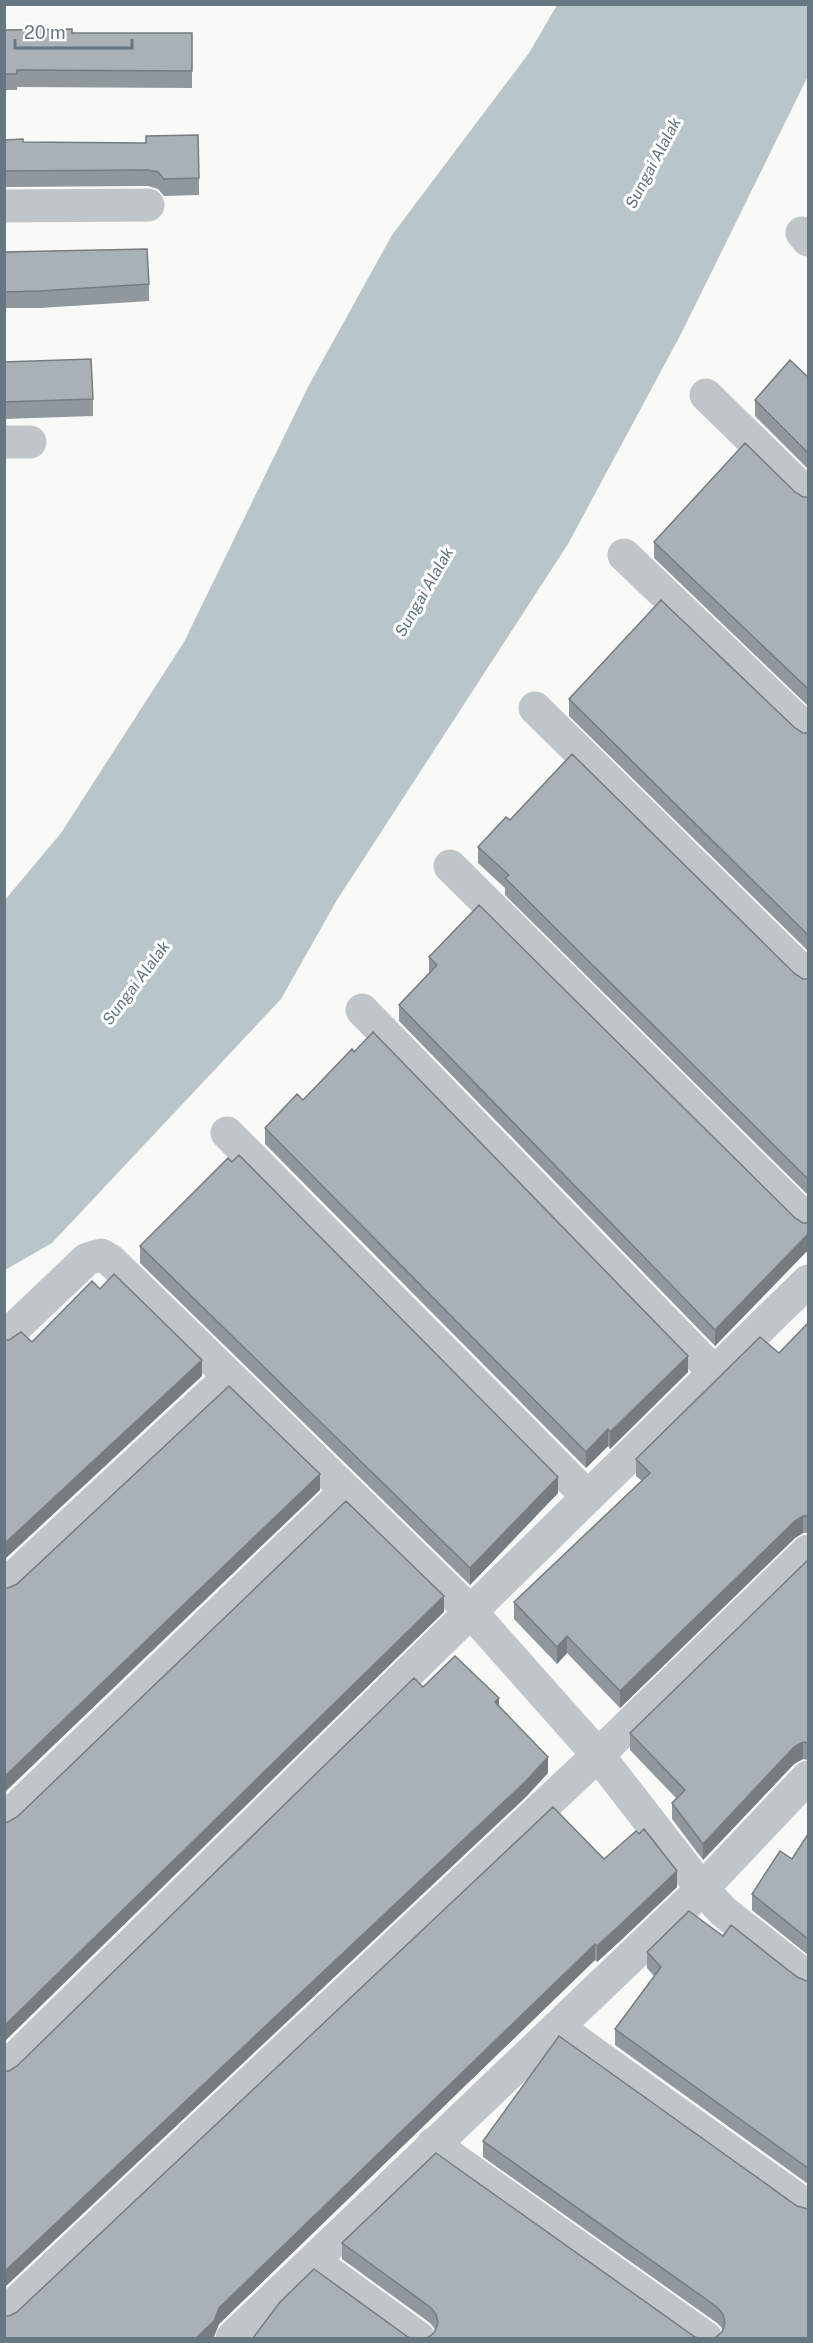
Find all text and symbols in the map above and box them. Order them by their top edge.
scale bar [15,12,132,50]
text: 20 m [24,22,66,43]
water label: Sungai Alalak [621,114,685,212]
water label: Sungai Alalak [391,544,457,640]
water label: Sungai Alalak [98,937,174,1029]

